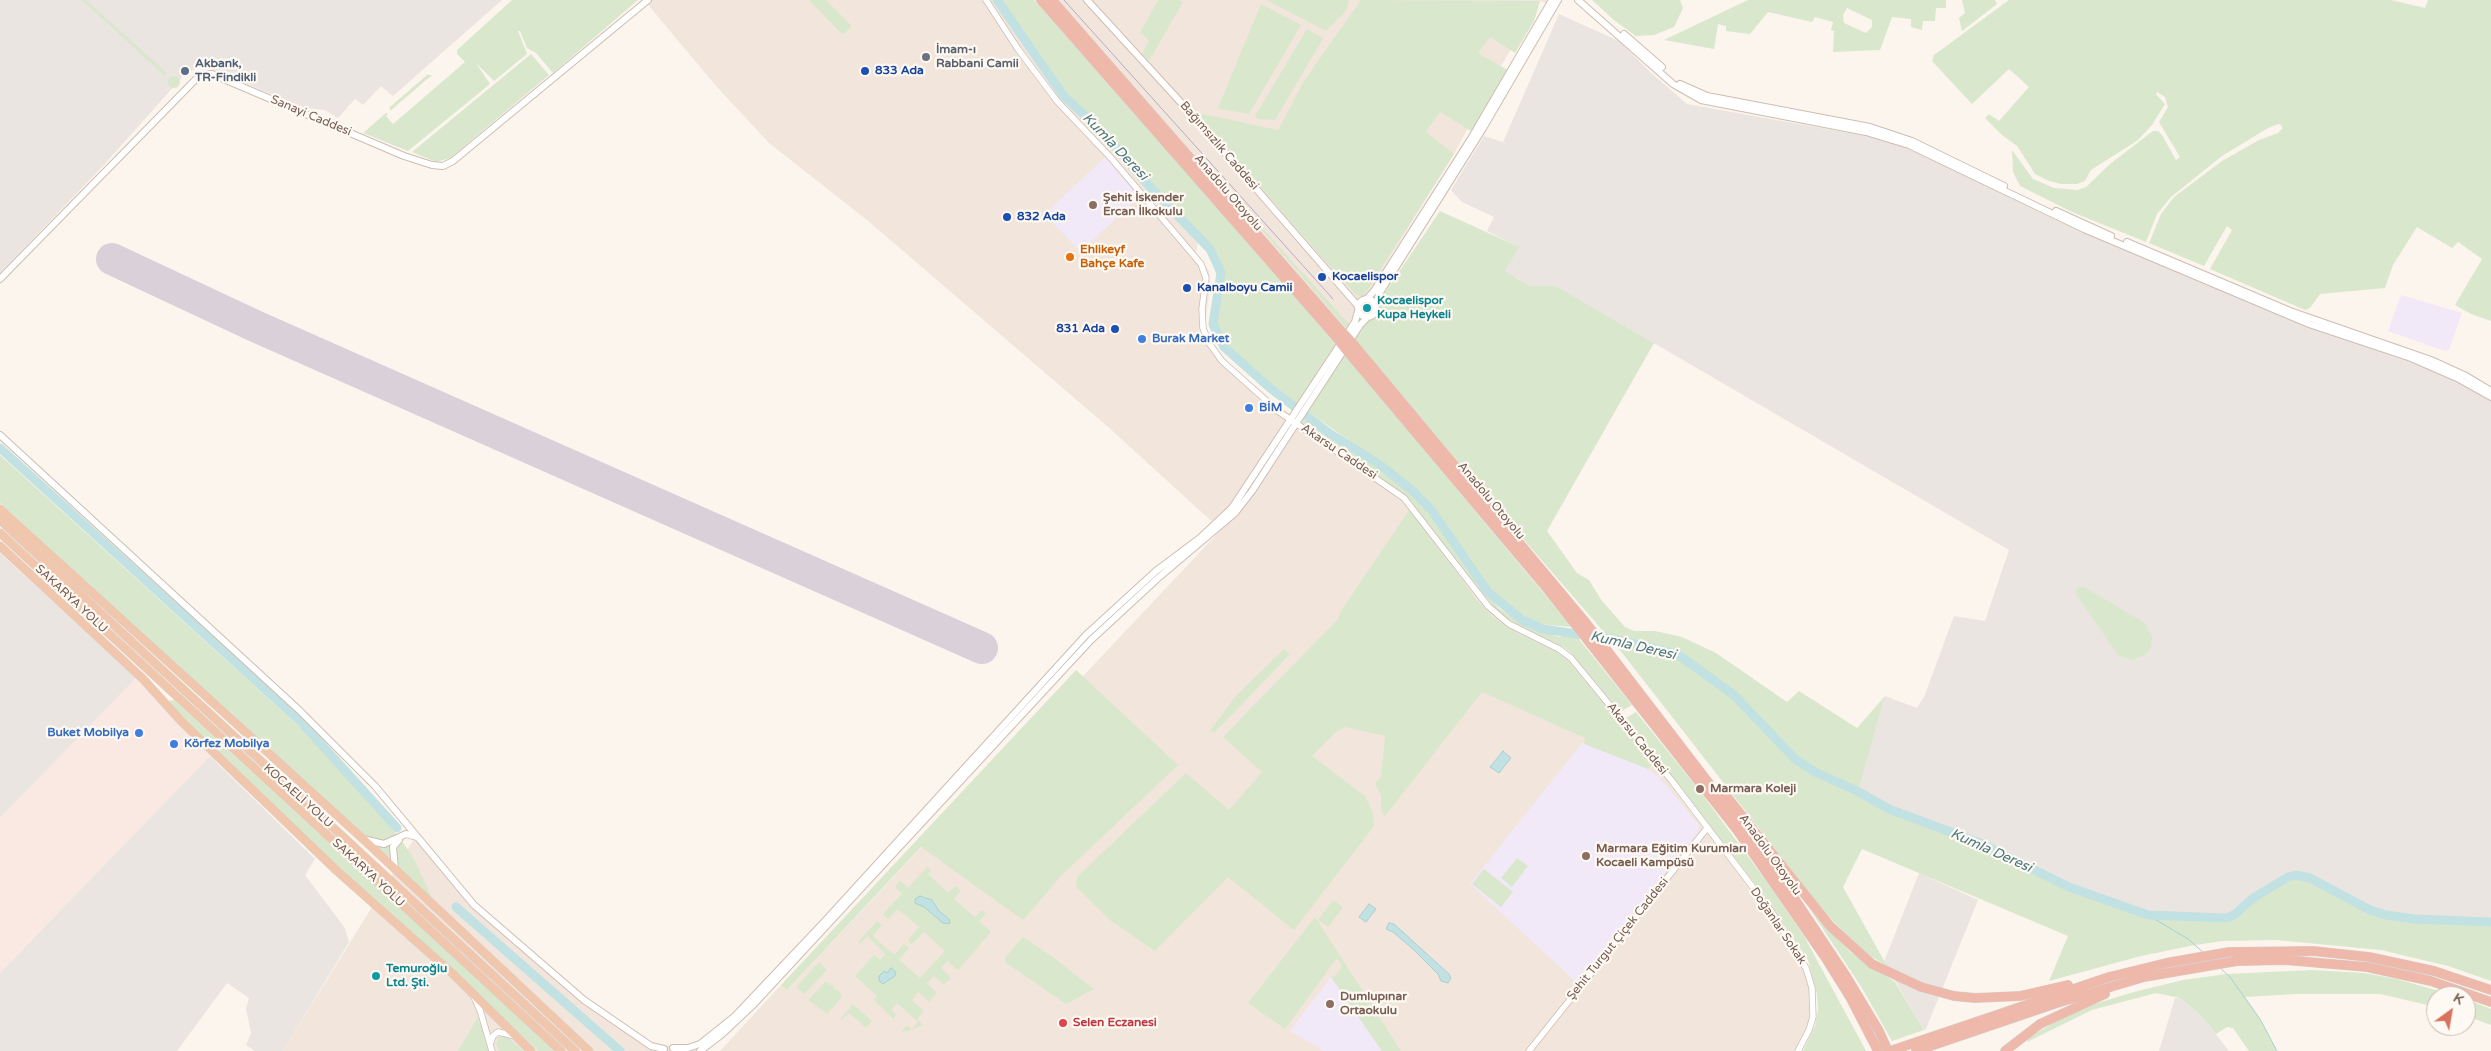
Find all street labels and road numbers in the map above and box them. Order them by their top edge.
street label: Sanayi Caddesi [268,92,354,140]
street label: Bağımsızlık Caddesi [1177,99,1261,193]
street label: Anadolu Otoyolu [1191,152,1265,234]
street label: Akarsu Caddesi [1298,421,1380,483]
street label: Anadolu Otoyolu [1454,459,1528,543]
street label: SAKARYA YOLU [32,562,110,636]
street label: Akarsu Caddesi [1604,700,1670,778]
street label: KOCAELİ YOLU [260,761,336,831]
street label: Anadolu Otoyolu [1736,812,1804,898]
street label: SAKARYA YOLU [329,836,407,910]
street label: Şehit Turgut Çiçek Caddesi [1564,875,1672,1003]
street label: Doğanlar Sokak [1747,885,1809,967]

